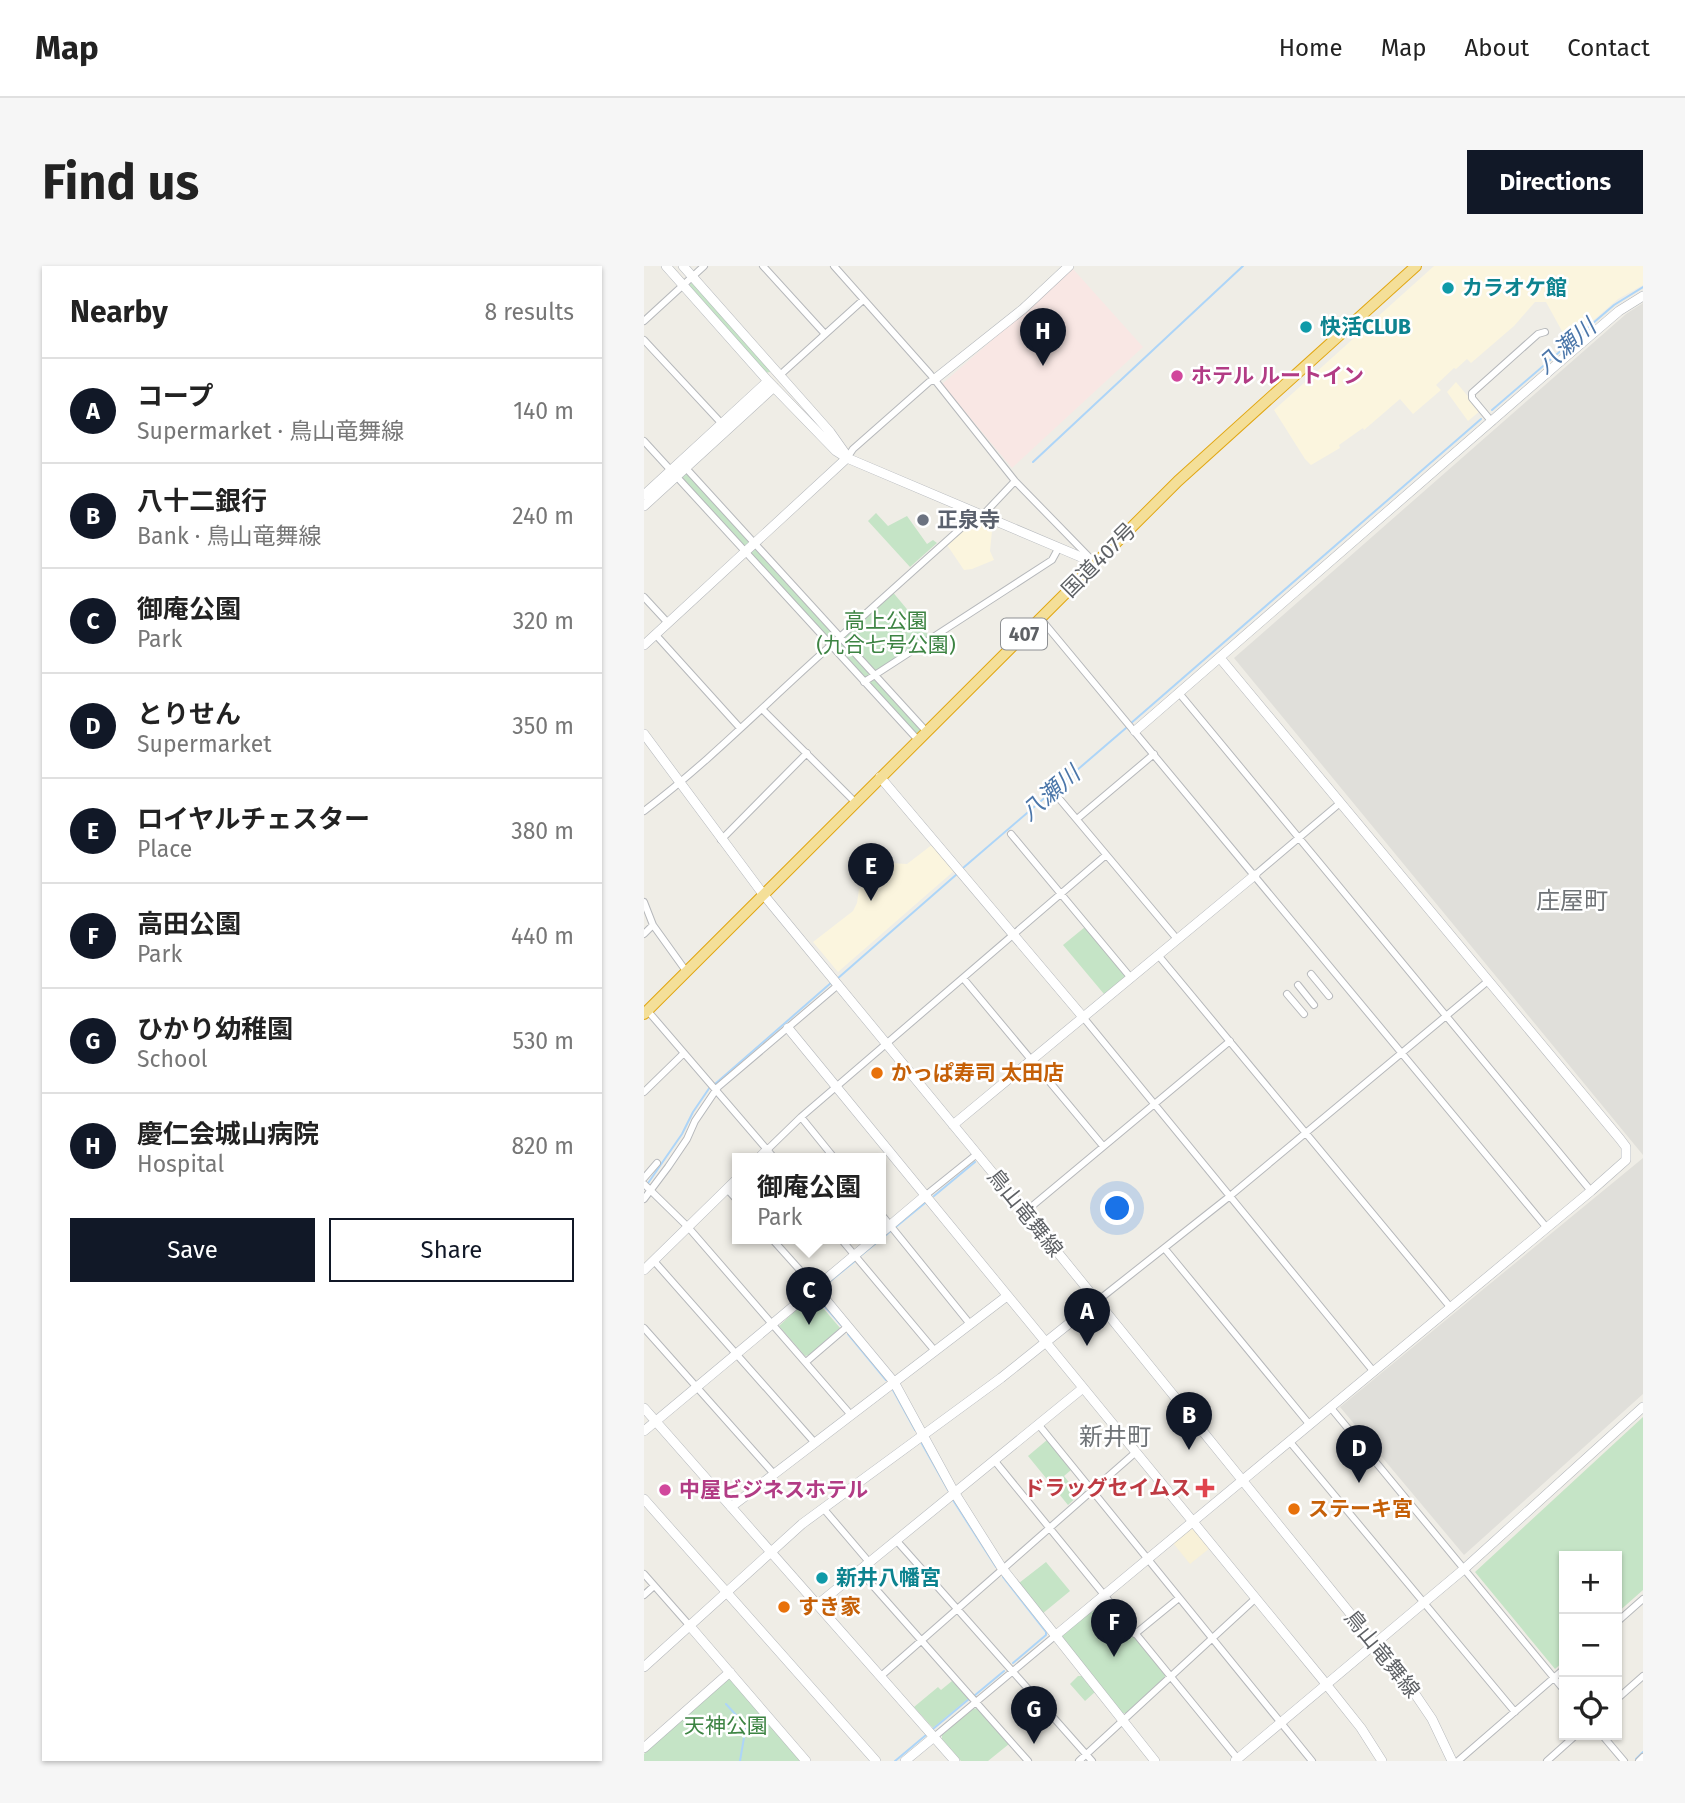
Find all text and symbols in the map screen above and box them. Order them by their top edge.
text: Map [35,28,99,68]
text: Home [1279,34,1343,62]
text: Map [1381,34,1427,62]
text: About [1465,34,1529,62]
text: Contact [1567,34,1650,62]
button: Directions [1467,150,1643,214]
text: Find us [42,153,199,212]
place label: カラオケ館 [1462,275,1567,301]
marker: カラオケ館 [1440,280,1456,296]
text: Nearby [70,294,168,330]
text: 8 results [485,298,574,326]
pin: H [1020,308,1066,366]
water label: 八瀬川 [1531,311,1603,379]
place label: 快活CLUB [1320,314,1411,340]
marker: 快活CLUB [1298,319,1314,335]
place label: ホテル ルートイン [1191,363,1364,389]
marker: ホテル ルートイン [1169,368,1185,384]
text: コープ [137,381,213,412]
text: A [86,397,100,425]
text: 140 m [513,397,574,425]
text: Supermarket · 鳥山竜舞線 [137,417,404,445]
text: 八十二銀行 [137,486,267,517]
text: B [86,502,100,530]
text: 240 m [512,502,574,530]
place label: 正泉寺 [937,507,1000,533]
marker: 正泉寺 [915,512,931,528]
street label: 国道407号 [1056,517,1142,603]
text: Bank · 鳥山竜舞線 [137,522,321,550]
text: 御庵公園 [137,594,241,625]
text: C [86,607,100,635]
text: 320 m [513,607,574,635]
park label: 高上公園 (九合七号公園) [816,608,956,658]
road number: 407 [1001,618,1047,650]
text: Park [137,625,182,653]
text: とりせん [137,699,241,730]
text: D [86,712,100,740]
text: 350 m [512,712,574,740]
text: Supermarket [137,730,272,758]
water label: 八瀬川 [1015,758,1087,826]
text: ロイヤルチェスター [137,804,370,835]
text: E [87,817,99,845]
text: 380 m [511,817,574,845]
text: Place [137,835,192,863]
pin: E [848,843,894,901]
district label: 庄屋町 [1536,887,1608,915]
text: 高田公園 [137,909,241,940]
text: F [87,922,99,950]
text: 440 m [511,922,574,950]
text: Park [137,940,182,968]
text: ひかり幼稚園 [137,1014,293,1045]
text: G [86,1027,100,1055]
text: 530 m [513,1027,574,1055]
text: School [137,1045,208,1073]
place label: かっぱ寿司 太田店 [891,1060,1064,1086]
marker: かっぱ寿司 太田店 [869,1065,885,1081]
text: 慶仁会城山病院 [137,1119,319,1150]
text: H [85,1132,101,1160]
text: 820 m [512,1132,574,1160]
text: Hospital [137,1150,224,1178]
popup [732,1153,886,1244]
street label: 鳥山竜舞線 [982,1164,1068,1262]
text: 御庵公園 [757,1172,861,1203]
your location [1100,1191,1134,1225]
text: Park [757,1203,802,1231]
button: Save [70,1218,315,1282]
button: Share [329,1218,574,1282]
pin: C [786,1267,832,1325]
pin: A [1064,1288,1110,1346]
pin: B [1166,1392,1212,1450]
district label: 新井町 [1079,1423,1151,1451]
pin: D [1336,1425,1382,1483]
place label: ドラッグセイムス [1023,1475,1191,1501]
place label: 中屋ビジネスホテル [679,1477,868,1503]
marker: ドラッグセイムス [1197,1480,1213,1496]
marker: 中屋ビジネスホテル [657,1482,673,1498]
place label: ステーキ宮 [1308,1496,1413,1522]
marker: ステーキ宮 [1286,1501,1302,1517]
map controls [1559,1551,1622,1740]
button: + [1559,1551,1622,1614]
place label: 新井八幡宮 [836,1565,941,1591]
marker: 新井八幡宮 [814,1570,830,1586]
place label: すき家 [798,1594,861,1620]
marker: すき家 [776,1599,792,1615]
pin: F [1091,1599,1137,1657]
street label: 鳥山竜舞線 [1339,1605,1425,1703]
button: − [1559,1614,1622,1677]
button: locate [1559,1677,1622,1740]
pin: G [1011,1686,1057,1744]
park label: 天神公園 [684,1713,768,1739]

